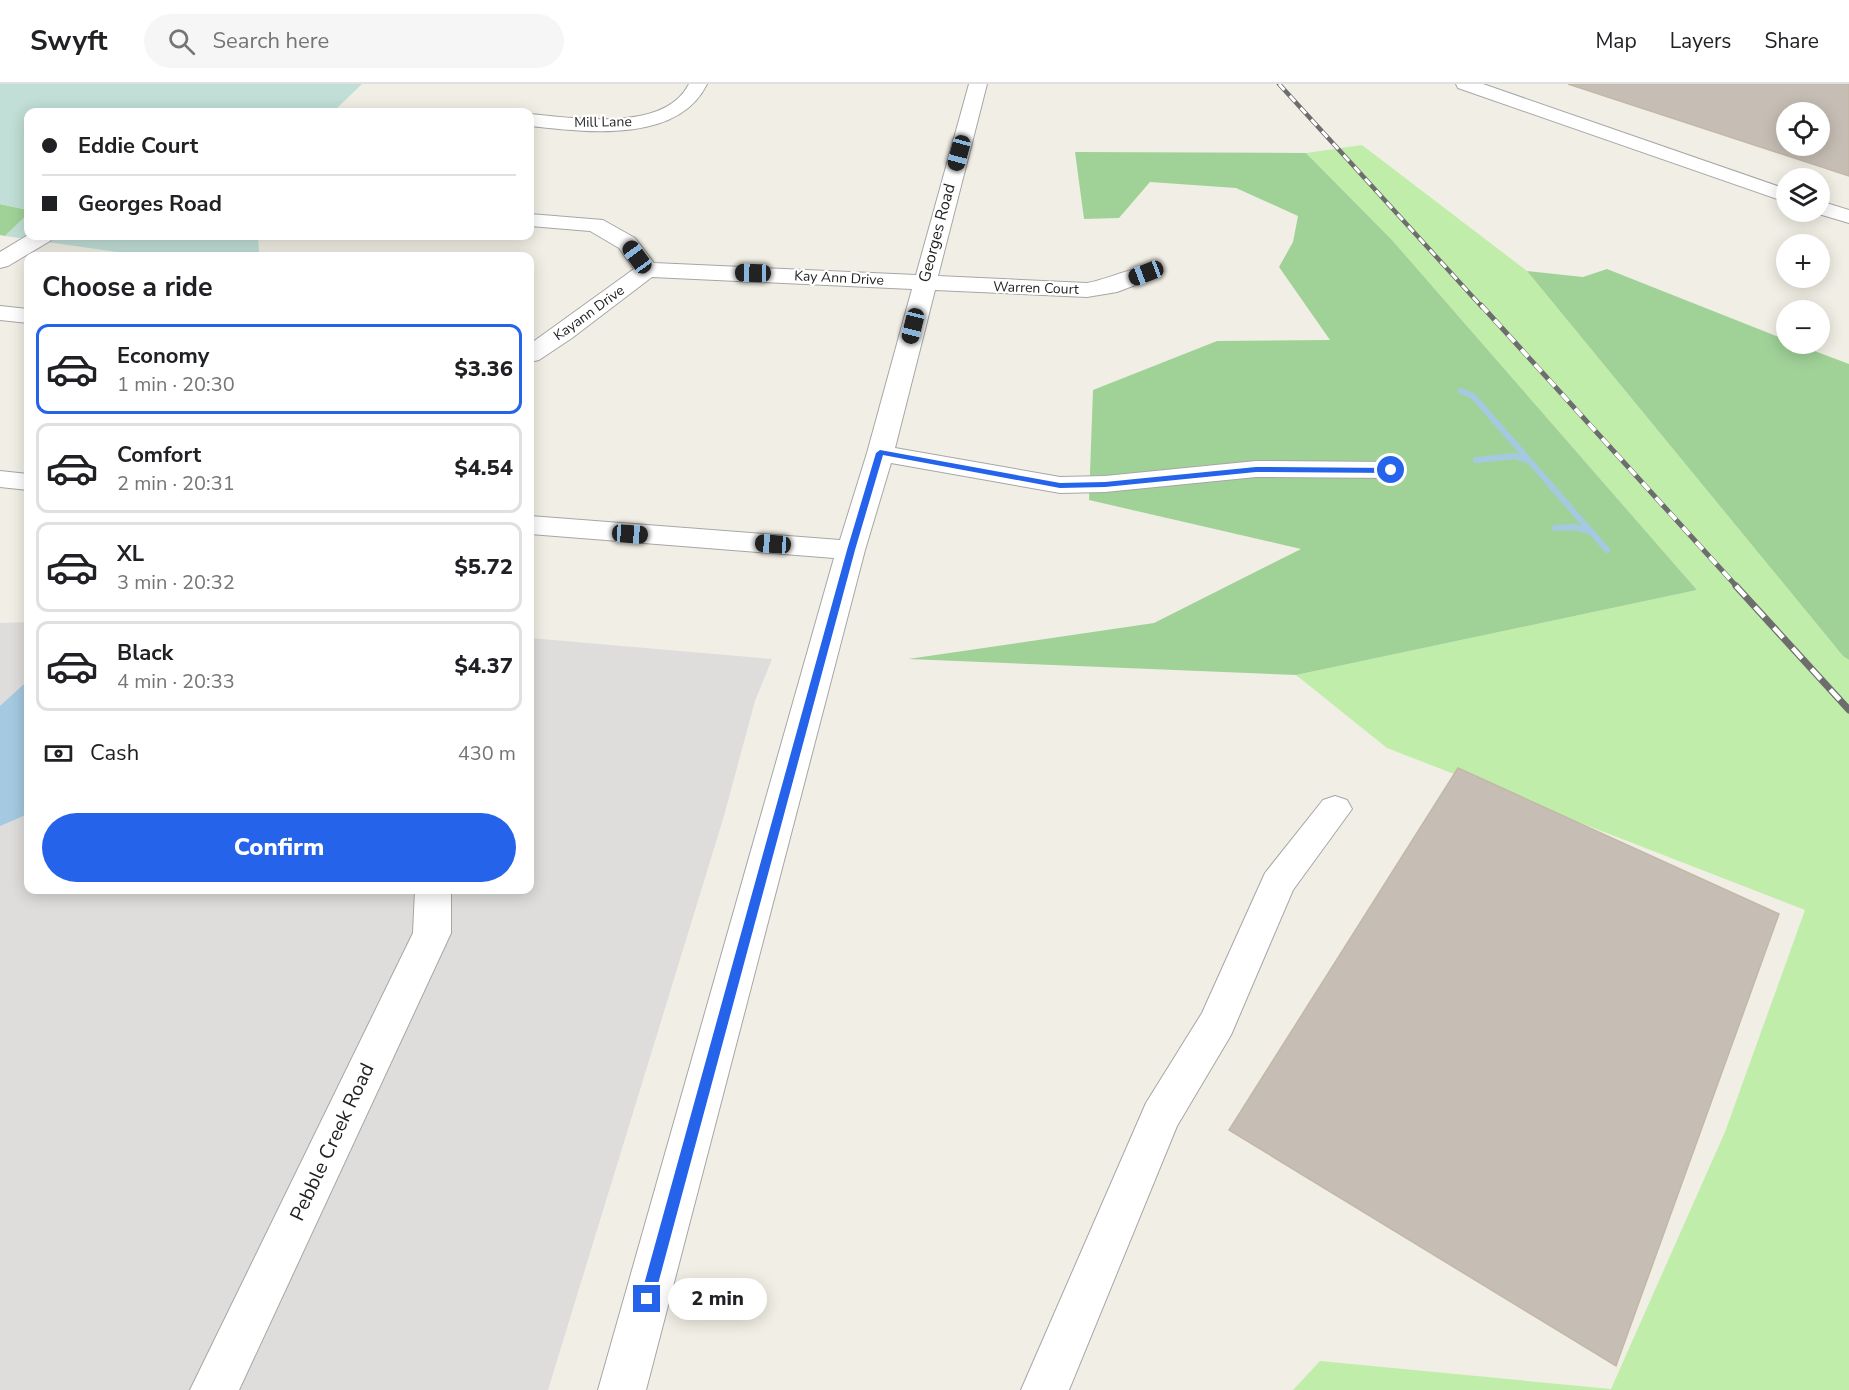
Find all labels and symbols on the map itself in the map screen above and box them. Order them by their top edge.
street label: Mill Lane [574,112,632,132]
car [946,133,972,173]
street label: Georges Road [913,181,961,285]
car [619,237,655,277]
car [1126,258,1166,288]
car [735,264,771,282]
street label: Kay Ann Drive [794,266,884,290]
street label: Warren Court [993,277,1079,299]
street label: Kayann Drive [550,281,628,345]
car [900,306,926,346]
route start [1377,456,1404,483]
car [611,524,649,544]
car [754,534,792,554]
street label: Pebble Creek Road [284,1059,380,1225]
callout: 2 min [668,1278,767,1320]
route end [633,1285,660,1312]

